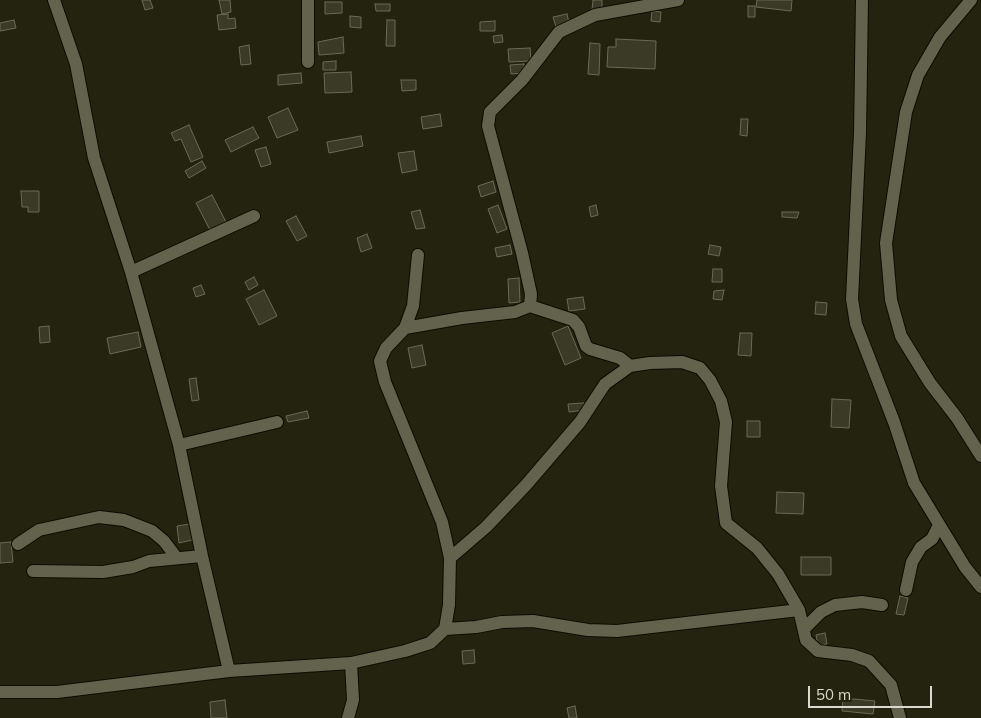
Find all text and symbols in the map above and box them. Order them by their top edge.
scale bar [811,676,935,708]
text: 50 m [816,685,851,704]

